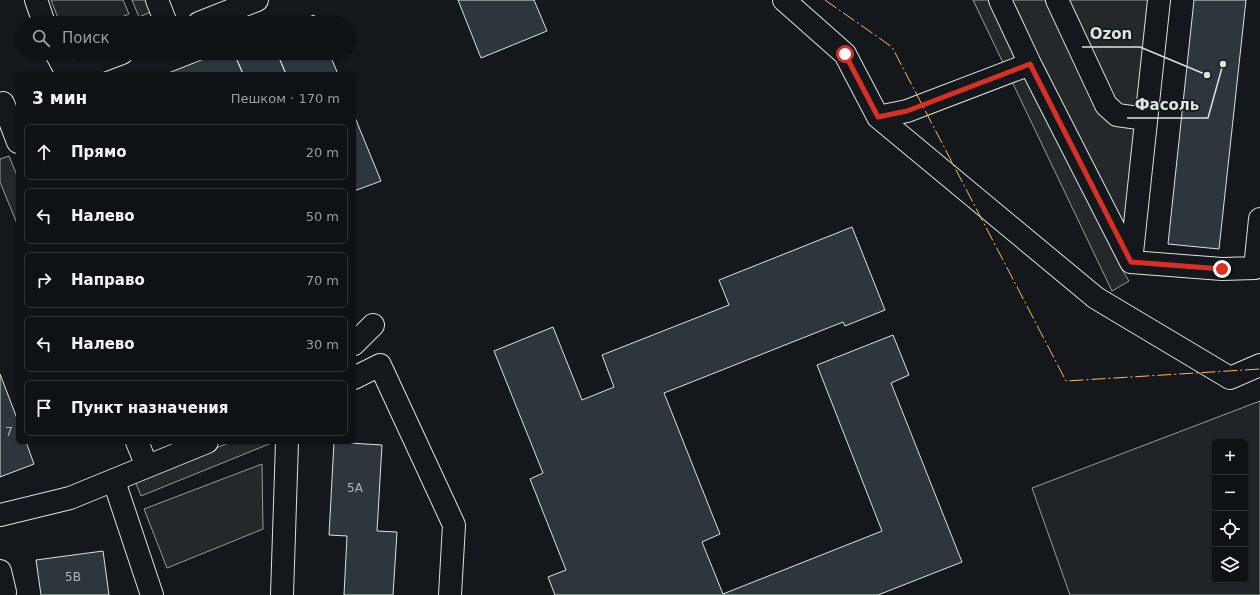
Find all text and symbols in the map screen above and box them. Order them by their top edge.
search box [16,16,356,60]
callout: Ozon [1082,20,1140,47]
text: Ozon [1090,25,1132,43]
icon: search [30,27,52,49]
text: Поиск [62,29,110,47]
route start [836,45,854,63]
text: 3 мин [32,88,87,108]
text: Пешком · 170 m [231,91,340,106]
callout: Фасоль [1127,91,1208,118]
text: Фасоль [1135,96,1199,114]
icon: ahead [33,141,55,163]
text: Прямо [71,143,127,161]
text: 20 m [306,145,339,160]
icon: left [33,205,55,227]
text: Налево [71,207,135,225]
text: 50 m [306,209,339,224]
route end [1213,260,1231,278]
icon: right [33,269,55,291]
text: Направо [71,271,145,289]
text: 70 m [306,273,339,288]
icon: left [33,333,55,355]
text: Налево [71,335,135,353]
text: 30 m [306,337,339,352]
icon: arrive [33,397,55,419]
text: Пункт назначения [71,399,228,417]
house number: 7 [5,425,13,439]
map controls [1212,439,1248,583]
button: + [1212,439,1248,475]
button: − [1212,475,1248,511]
house number: 5А [347,481,364,495]
button: locate [1212,511,1248,547]
button: layers [1212,547,1248,583]
house number: 5В [65,570,81,584]

